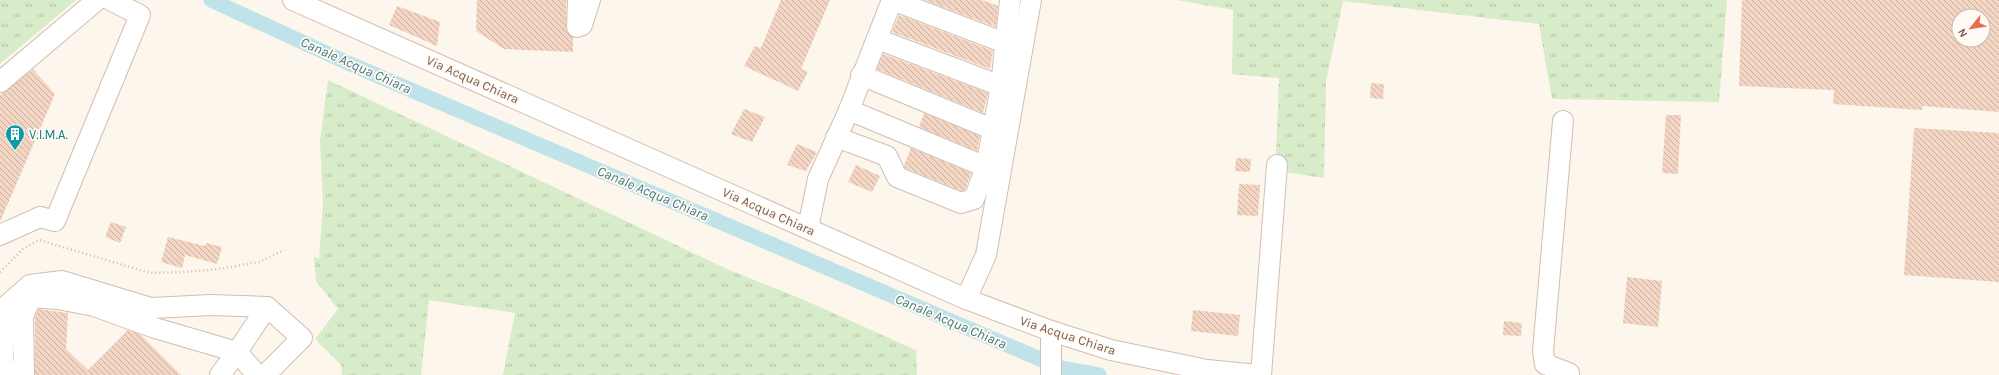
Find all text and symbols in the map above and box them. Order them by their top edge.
north arrow [1951,8,1991,48]
text: N [1955,26,1970,39]
water label: Canale Acqua Chiara [298,33,414,97]
street label: Via Acqua Chiara [424,52,522,108]
building icon: V.I.M.A. [4,123,26,151]
place label: V.I.M.A. [29,127,68,142]
water label: Canale Acqua Chiara [595,162,711,225]
street label: Via Acqua Chiara [720,184,818,240]
water label: Canale Acqua Chiara [893,290,1009,353]
street label: Via Acqua Chiara [1018,313,1118,359]

